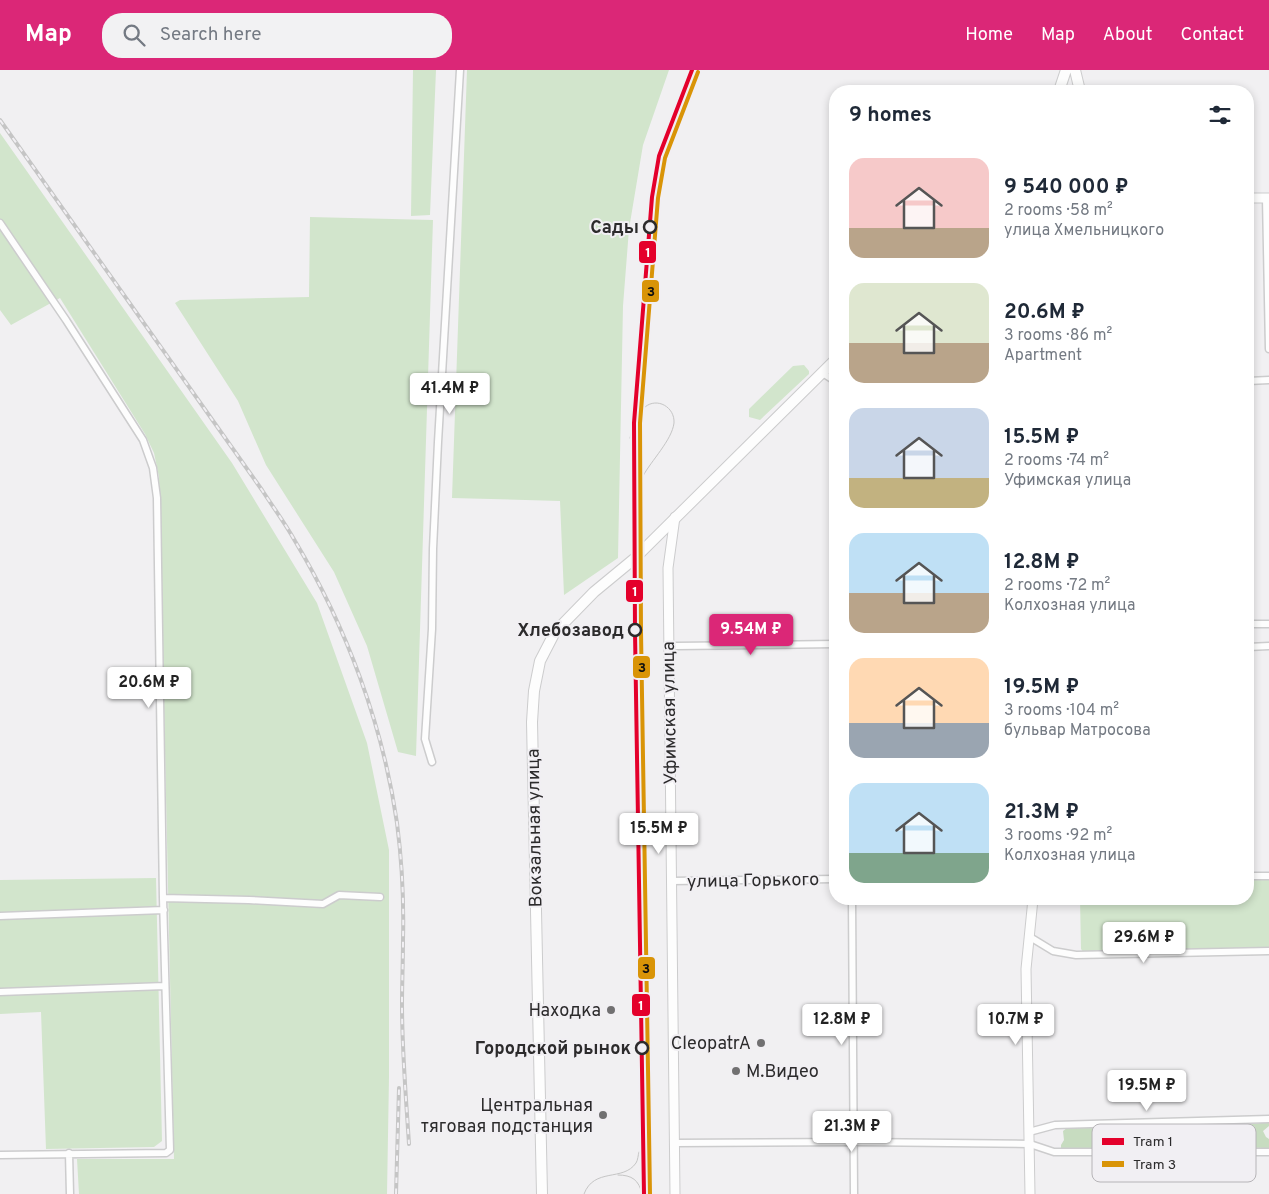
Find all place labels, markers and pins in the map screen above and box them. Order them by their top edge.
place label: Сады [590,217,639,240]
marker: Сады [643,220,657,234]
pin: 41.4M ₽ [404,372,496,415]
pin: 9.54M ₽ [705,614,797,656]
place label: Хлебозавод [517,620,624,643]
marker: Хлебозавод [628,623,642,637]
pin: 20.6M ₽ [103,666,195,709]
pin: 15.5M ₽ [613,812,705,855]
pin: 29.6M ₽ [1098,922,1190,964]
place label: Находка [528,1000,601,1023]
marker: Находка [605,1004,617,1016]
pin: 12.8M ₽ [796,1004,888,1046]
pin: 10.7M ₽ [970,1004,1062,1046]
place label: CleopatrA [671,1033,751,1056]
marker: CleopatrA [755,1037,767,1049]
place label: Городской рынок [475,1038,631,1061]
marker: Городской рынок [635,1041,649,1055]
place label: М.Видео [746,1061,819,1084]
marker: М.Видео [730,1065,742,1077]
pin: 19.5M ₽ [1101,1070,1193,1112]
place label: Центральная тяговая подстанция [421,1095,593,1139]
marker: Центральная тяговая подстанция [597,1109,609,1121]
pin: 21.3M ₽ [806,1110,898,1153]

